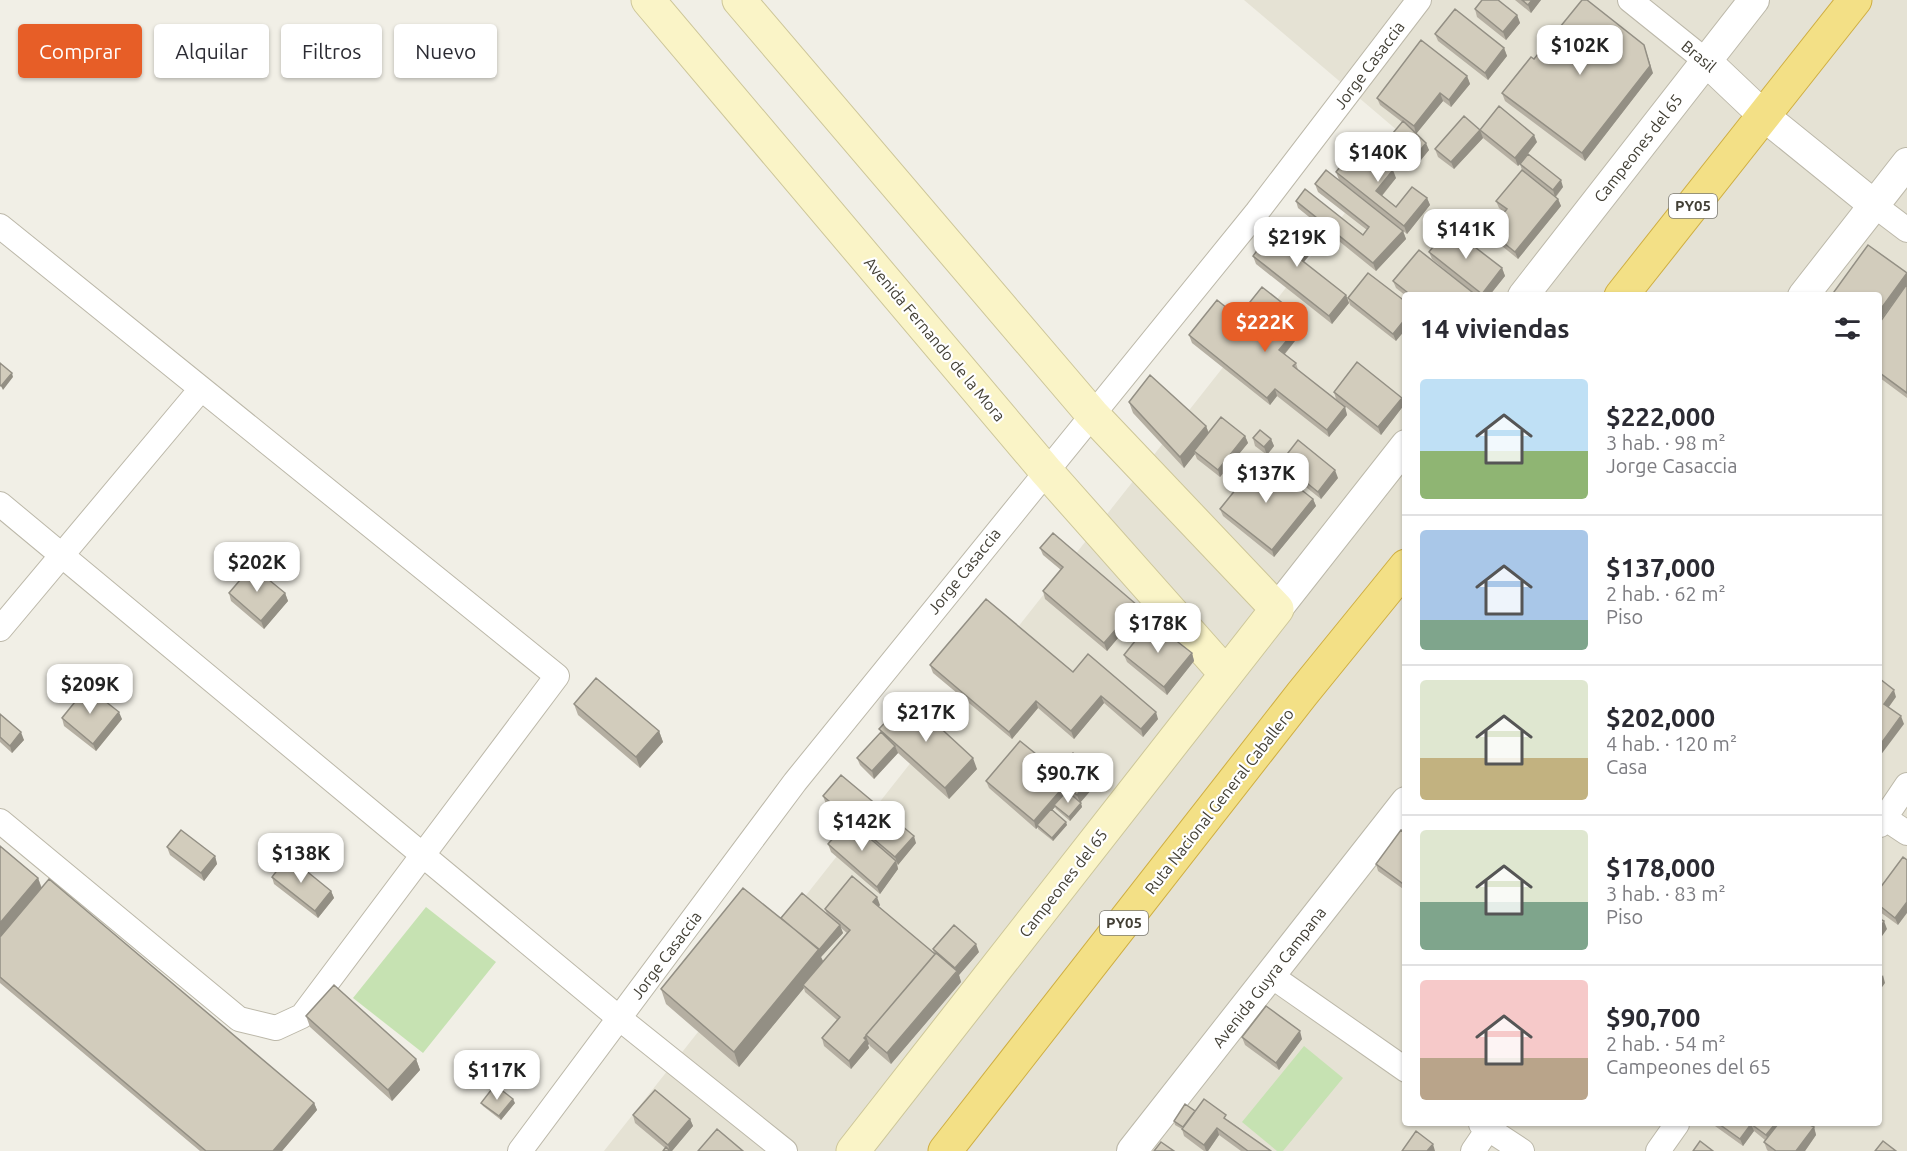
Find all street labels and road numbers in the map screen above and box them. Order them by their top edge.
street label: Jorge Casaccia [1330,18,1408,112]
street label: Brasil [1678,36,1720,76]
street label: Campeones del 65 [1590,90,1686,206]
road number: PY05 [1669,194,1717,218]
street label: Avenida Fernando de la Mora [861,253,1009,425]
street label: Jorge Casaccia [924,524,1004,618]
street label: Ruta Nacional General Caballero [1141,705,1297,897]
street label: Campeones del 65 [1015,825,1111,941]
street label: Avenida Guyra Campana [1209,903,1329,1051]
street label: Jorge Casaccia [627,908,705,1002]
road number: PY05 [1100,911,1148,935]

